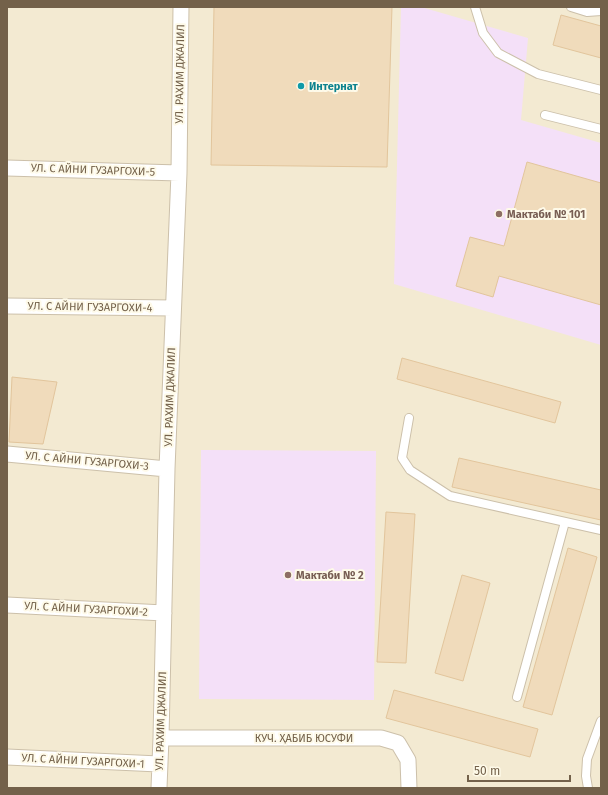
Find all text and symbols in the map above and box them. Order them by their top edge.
street label: УЛ. РАХИМ ДЖАЛИЛ [173,24,187,124]
place label: Интернат [309,80,359,93]
marker: Интернат [296,81,306,91]
street label: УЛ. С АЙНИ ГУЗАРГОХИ-5 [31,161,156,179]
place label: Мактаби № 101 [507,208,585,221]
marker: Мактаби № 101 [494,209,504,219]
street label: УЛ. С АЙНИ ГУЗАРГОХИ-4 [27,299,153,315]
street label: УЛ. РАХИМ ДЖАЛИЛ [162,347,178,447]
street label: УЛ. С АЙНИ ГУЗАРГОХИ-3 [25,449,149,473]
place label: Мактаби № 2 [296,569,364,582]
marker: Мактаби № 2 [283,570,293,580]
street label: УЛ. С АЙНИ ГУЗАРГОХИ-2 [24,599,148,619]
street label: УЛ. РАХИМ ДЖАЛИЛ [153,671,169,771]
street label: КУЧ. ҲАБИБ ЮСУФИ [255,732,353,745]
street label: УЛ. С АЙНИ ГУЗАРГОХИ-1 [21,751,145,771]
scale bar [468,757,570,783]
text: 50 m [474,764,500,778]

